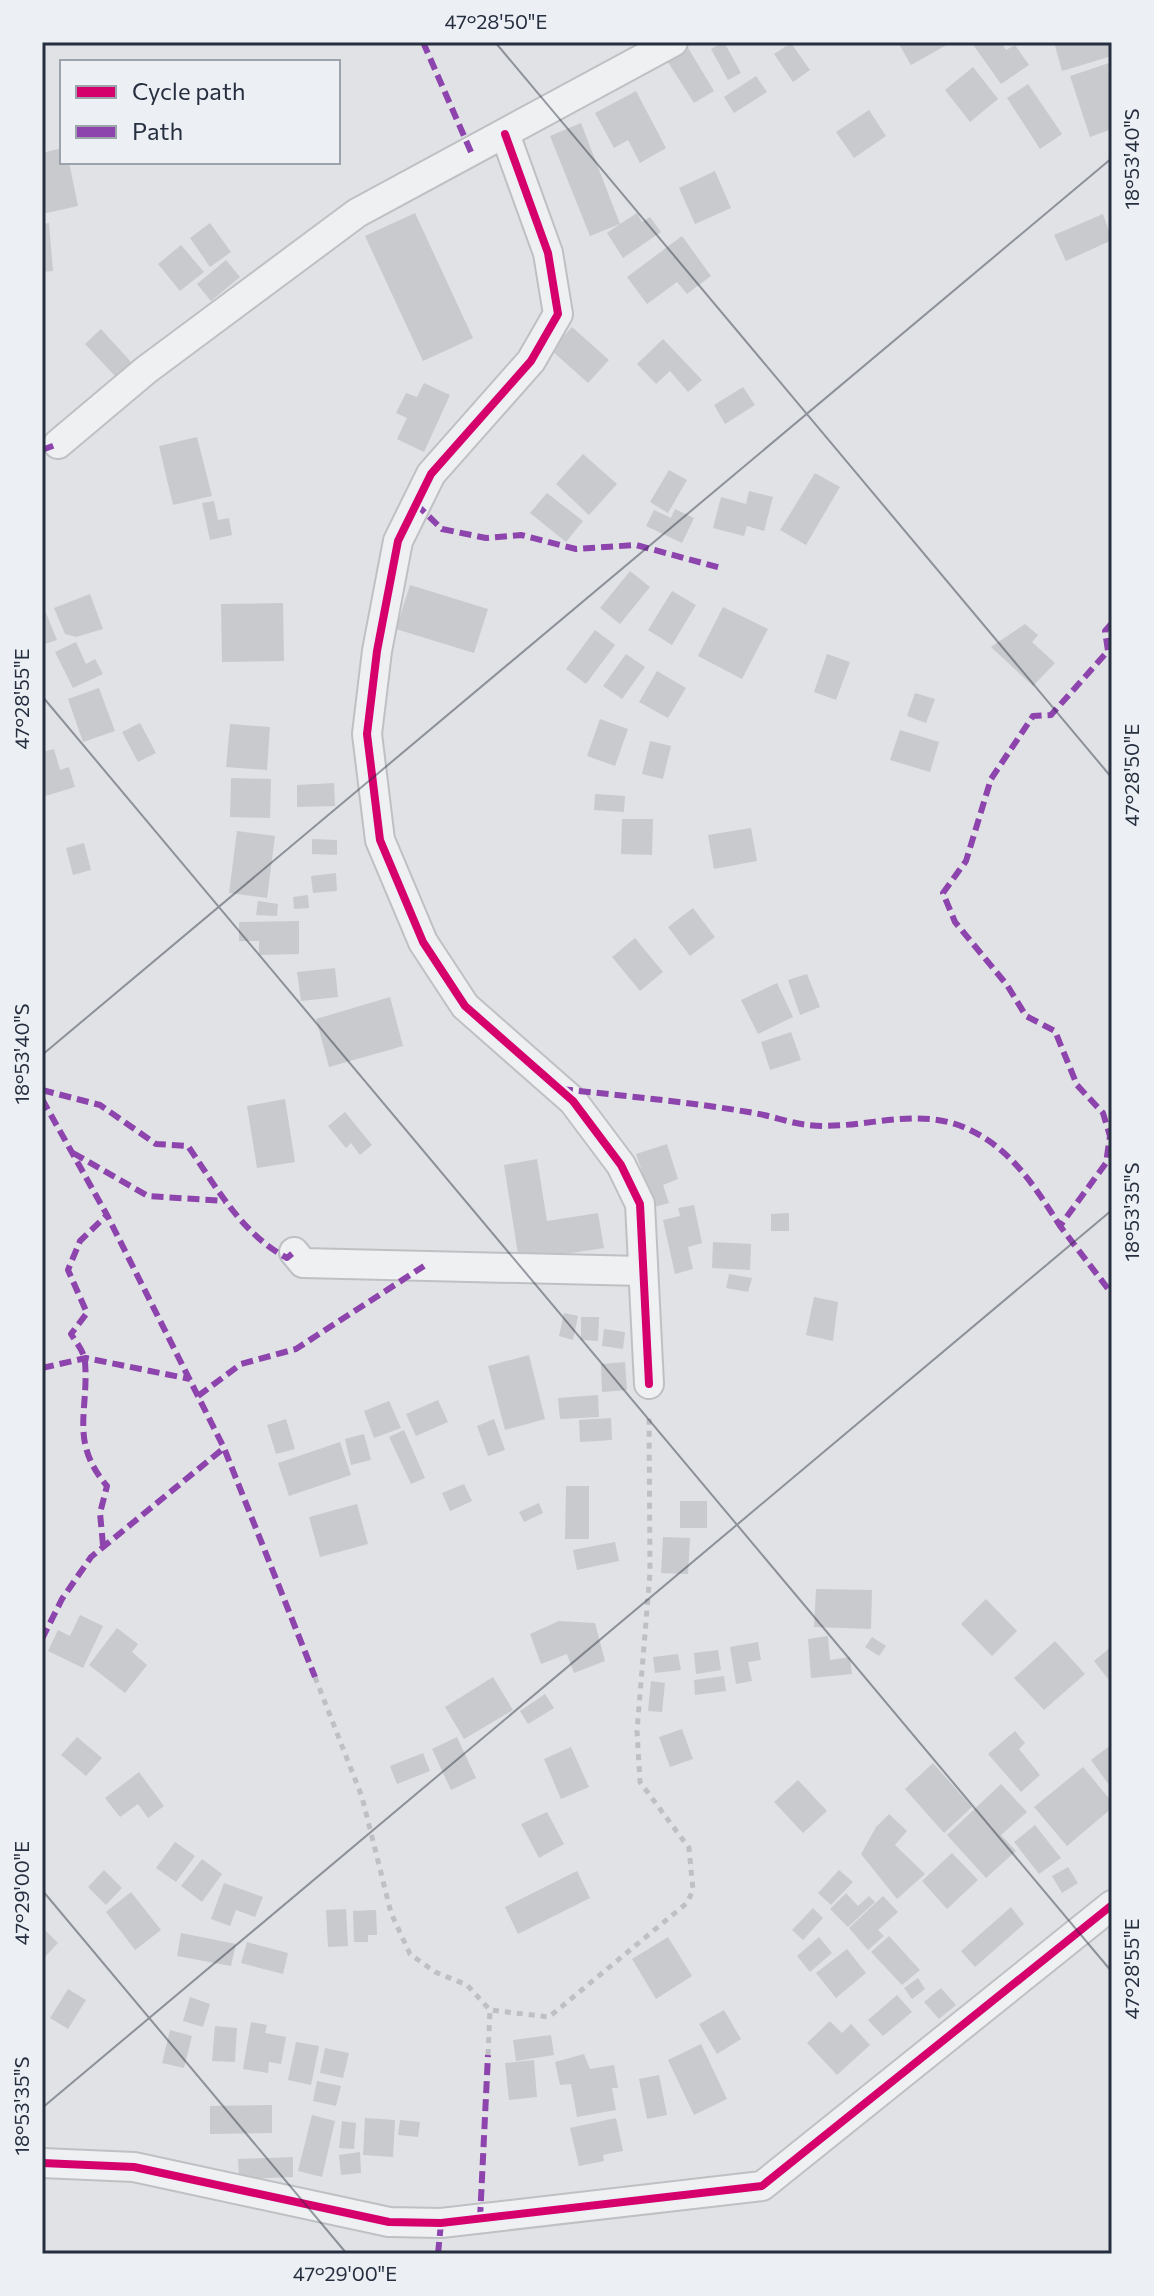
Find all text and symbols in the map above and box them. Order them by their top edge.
text: 47°28'50"E [445,9,547,33]
legend [60,60,340,164]
text: Cycle path [132,76,246,105]
text: 18°53'40"S [1119,108,1143,210]
text: Path [132,116,183,145]
text: 47°28'55"E [9,648,33,750]
text: 47°28'50"E [1119,724,1143,826]
text: 18°53'40"S [9,1003,33,1105]
text: 18°53'35"S [1119,1162,1143,1262]
text: 47°29'00"E [9,1841,33,1945]
text: 47°28'55"E [1119,1918,1143,2020]
text: 18°53'35"S [9,2056,33,2156]
text: 47°29'00"E [293,2261,397,2285]

